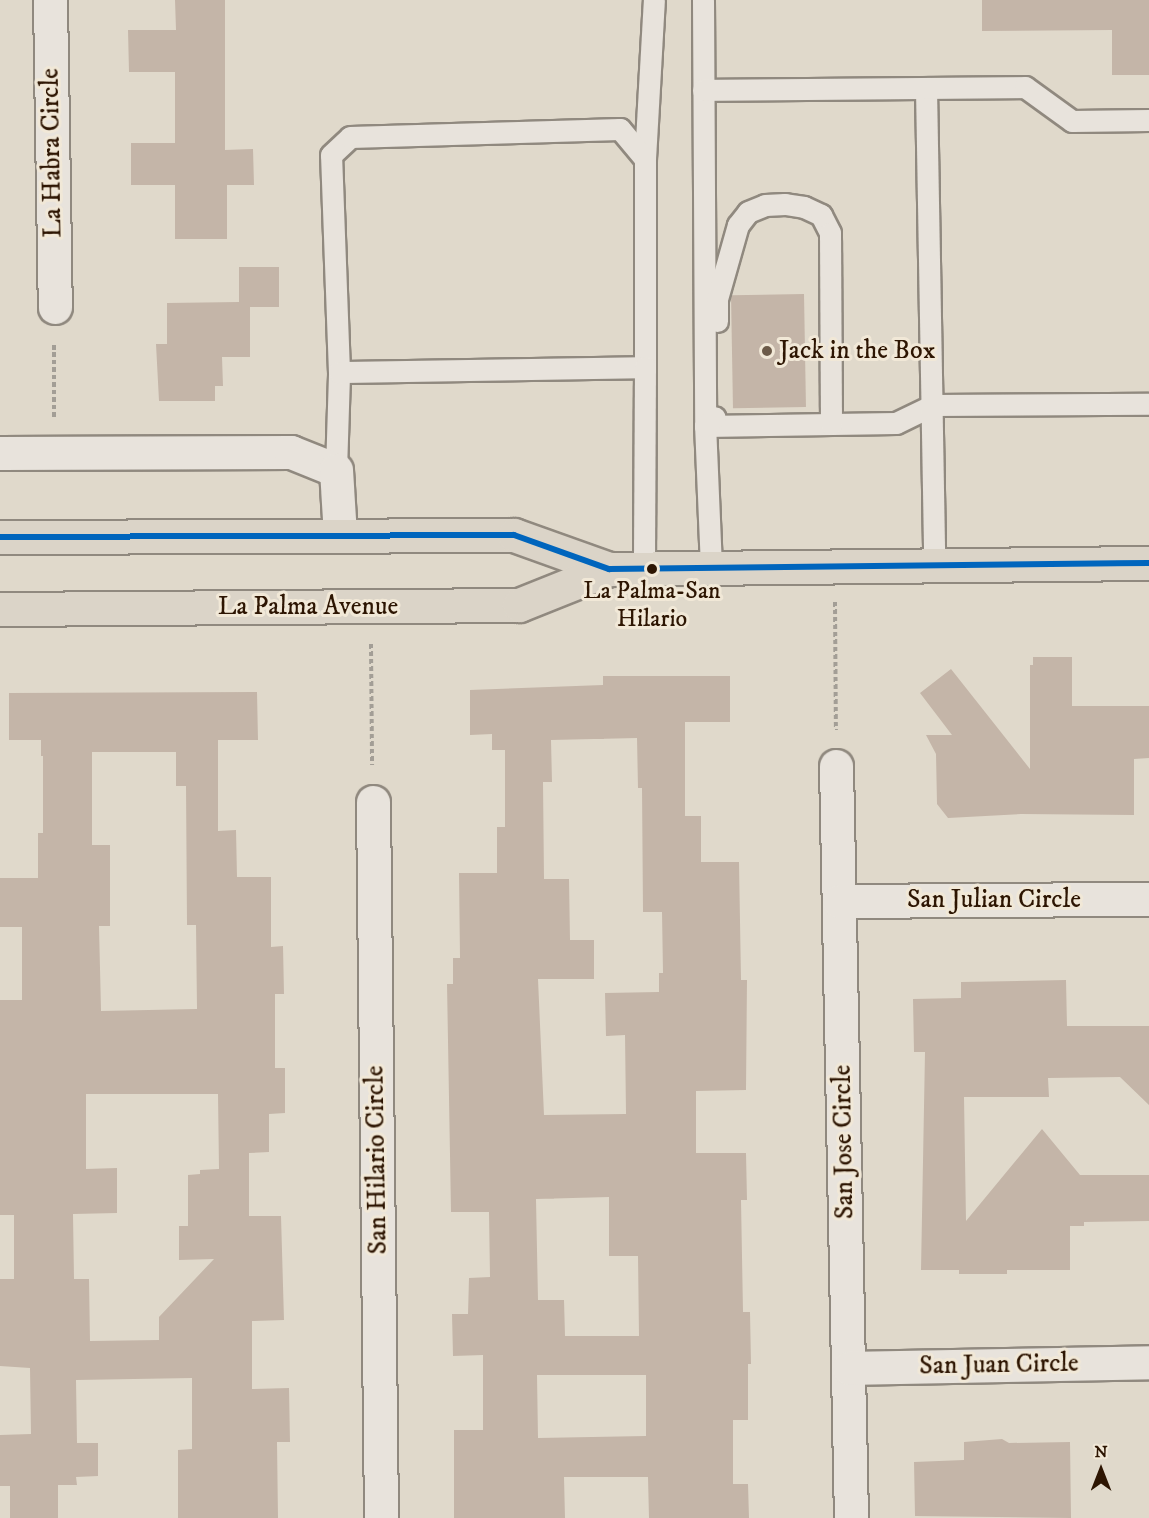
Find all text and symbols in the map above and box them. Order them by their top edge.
street label: La Habra Circle [35,68,69,238]
place label: Jack in the Box [779,335,935,367]
marker: Jack in the Box [760,344,774,358]
marker: La Palma-San Hilario [646,563,658,575]
place label: La Palma-San Hilario [583,578,721,634]
street label: La Palma Avenue [218,591,398,623]
street label: San Julian Circle [907,884,1081,916]
street label: San Jose Circle [827,1064,861,1220]
street label: San Hilario Circle [360,1065,394,1255]
street label: San Juan Circle [919,1348,1079,1382]
north arrow [1071,1440,1131,1500]
text: N [1094,1442,1108,1462]

